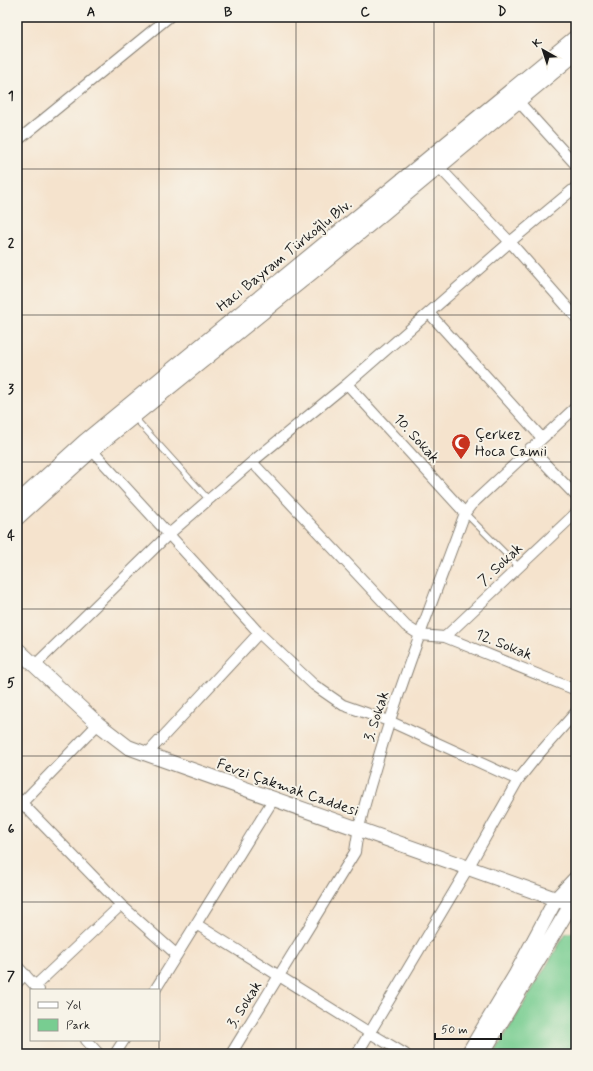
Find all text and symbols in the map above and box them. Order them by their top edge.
text: A [87,4,95,21]
text: B [224,4,233,21]
text: C [360,4,370,21]
text: D [498,4,507,21]
north arrow [523,30,563,70]
text: K [530,35,545,51]
text: 1 [8,88,14,105]
street label: Hacı Bayram Türkoğlu Blv. [213,195,357,317]
text: 2 [8,235,15,252]
text: 3 [8,381,14,398]
street label: 10. Sokak [389,410,444,468]
place label: Çerkez Hoca Camii [475,425,547,462]
mosque icon: Çerkez Hoca Camii [450,432,472,460]
text: 4 [7,528,15,545]
street label: 7. Sokak [474,539,527,591]
street label: 12. Sokak [472,624,535,665]
text: 5 [7,675,15,692]
street label: 3. Sokak [359,689,394,744]
street label: Fevzi Çakmak Caddesi [214,754,361,822]
text: 6 [8,821,15,838]
text: 7 [7,968,15,985]
street label: 3. Sokak [223,977,267,1032]
legend [30,989,160,1041]
text: Yol [66,998,81,1014]
scale bar [435,1015,501,1041]
text: Park [66,1018,90,1034]
text: 50 m [441,1022,468,1038]

